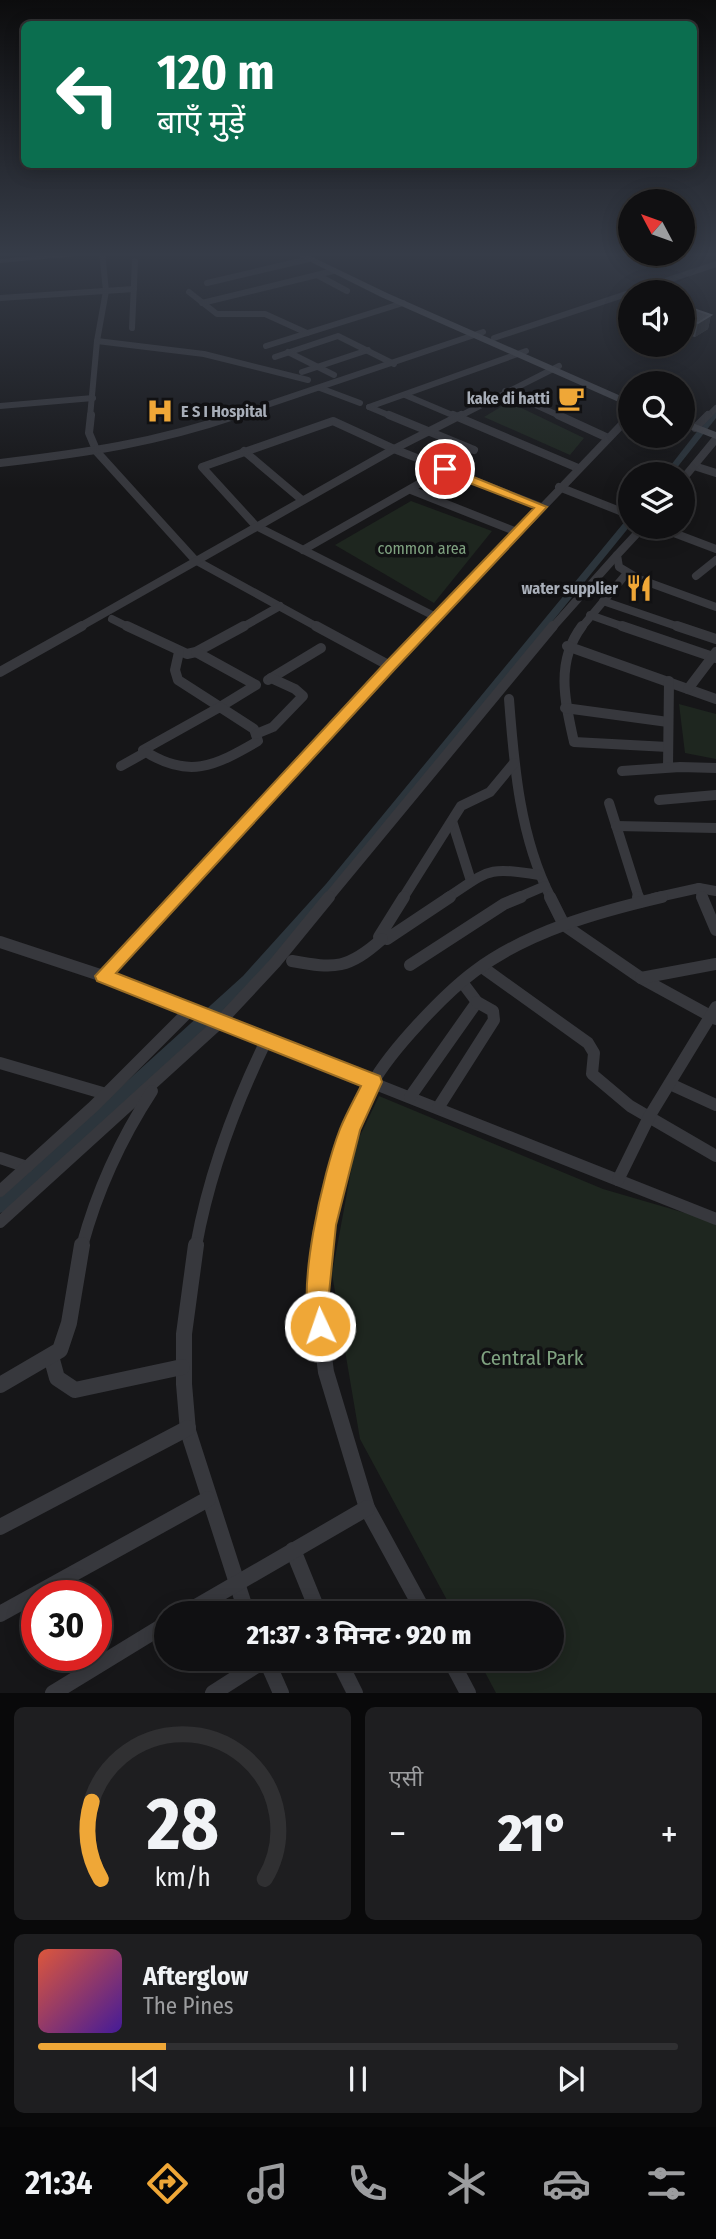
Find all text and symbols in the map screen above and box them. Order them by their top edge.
text: 120 m [157,43,275,102]
icon: left [42,49,133,140]
text: बाएँ मुड़ें [157,103,245,141]
north arrow [618,189,695,266]
map controls [618,189,695,539]
button: sound [618,280,695,357]
button: search [618,371,695,448]
cafe icon: kake di hatti [556,383,586,413]
place label: kake di hatti [467,389,550,408]
hospital icon: E S I Hospital [145,396,175,426]
place label: E S I Hospital [181,402,267,421]
pin [415,439,475,499]
icon: arrive [426,450,464,488]
button: layers [618,462,695,539]
park label: common area [378,539,467,558]
restaurant icon: water supplier [624,573,654,603]
place label: water supplier [522,579,618,598]
position arrow [283,1289,357,1363]
park label: Central Park [480,1345,584,1371]
speed limit sign: 30 [21,1580,112,1671]
text: 21:37 · 3 मिनट · 920 m [247,1620,471,1651]
text: एसी [389,1764,423,1792]
text: 28 [145,1782,219,1869]
text: 21° [498,1802,569,1865]
text: − [389,1811,406,1857]
text: + [661,1811,678,1857]
text: km/h [155,1863,210,1893]
text: Afterglow [143,1961,248,1992]
text: The Pines [143,1992,234,2020]
icon: previous [126,2060,164,2098]
icon: pause [339,2060,377,2098]
icon: next [552,2060,590,2098]
icon: directions [143,2159,192,2208]
icon: music [243,2159,292,2208]
icon: phone [343,2159,392,2208]
icon: climate [442,2159,491,2208]
icon: car [542,2159,591,2208]
icon: filters [642,2159,691,2208]
text: 21:34 [25,2164,93,2202]

